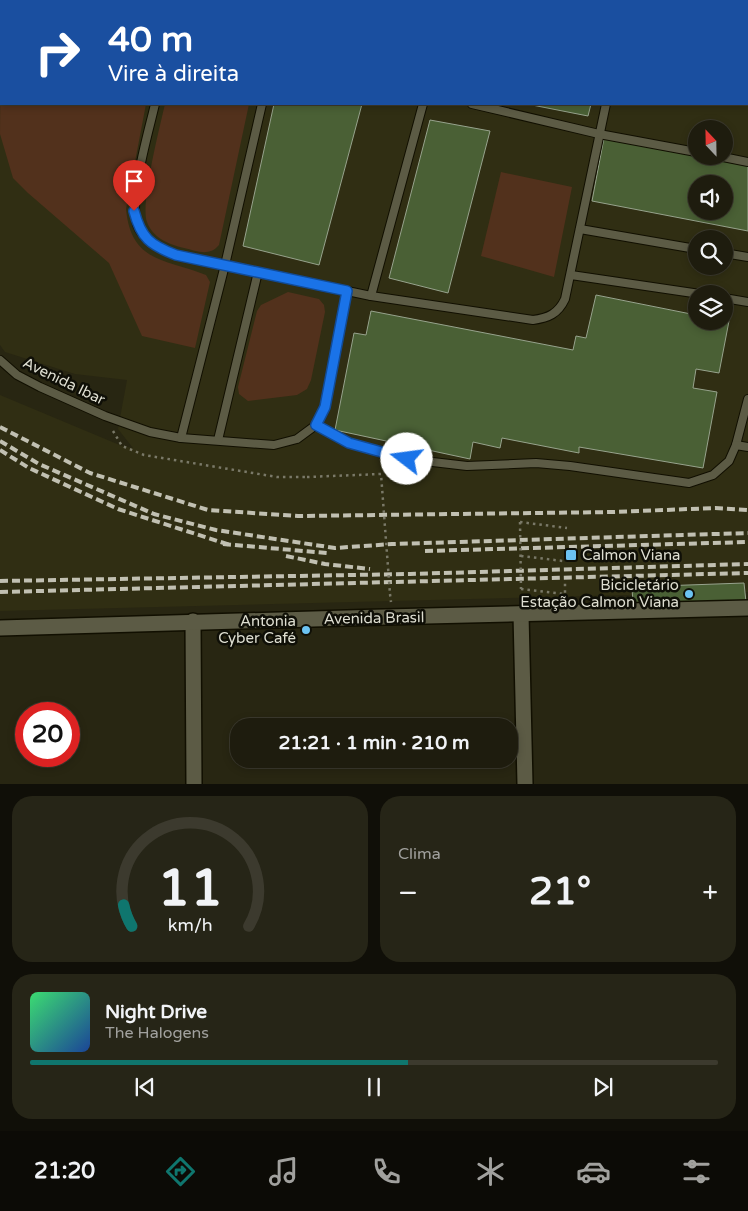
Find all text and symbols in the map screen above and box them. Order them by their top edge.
text: 40 m [108,19,193,61]
icon: right [25,20,90,85]
text: Vire à direita [108,61,239,87]
north arrow [688,120,732,165]
map controls [688,120,733,330]
pin [113,160,155,211]
icon: arrive [120,167,148,195]
button: sound [688,175,733,220]
button: search [688,230,733,275]
button: layers [688,285,733,330]
street label: Avenida Ibar [20,353,108,409]
position arrow [380,432,432,484]
place label: Calmon Viana [582,546,681,564]
marker: Calmon Viana [564,548,578,562]
place label: Bicicletário Estação Calmon Viana [520,576,679,611]
marker: Bicicletário Estação Calmon Viana [683,588,695,600]
street label: Avenida Brasil [323,608,425,628]
place label: Antonia Cyber Café [218,612,296,647]
marker: Antonia Cyber Café [300,624,312,636]
speed limit sign: 20 [15,702,80,767]
text: 21:21 · 1 min · 210 m [278,732,470,754]
text: Clima [398,844,441,864]
text: 11 [157,857,223,920]
text: 21° [529,869,591,915]
text: − [398,876,418,910]
text: + [702,876,718,910]
text: km/h [168,915,212,936]
text: Night Drive [105,1001,207,1023]
text: The Halogens [105,1023,209,1043]
icon: previous [131,1073,159,1101]
icon: pause [360,1073,388,1101]
icon: next [589,1073,617,1101]
icon: directions [163,1154,198,1189]
icon: music [266,1154,301,1189]
icon: phone [369,1154,404,1189]
icon: climate [473,1154,508,1189]
icon: car [576,1154,611,1189]
icon: filters [679,1154,714,1189]
text: 21:20 [34,1158,95,1184]

